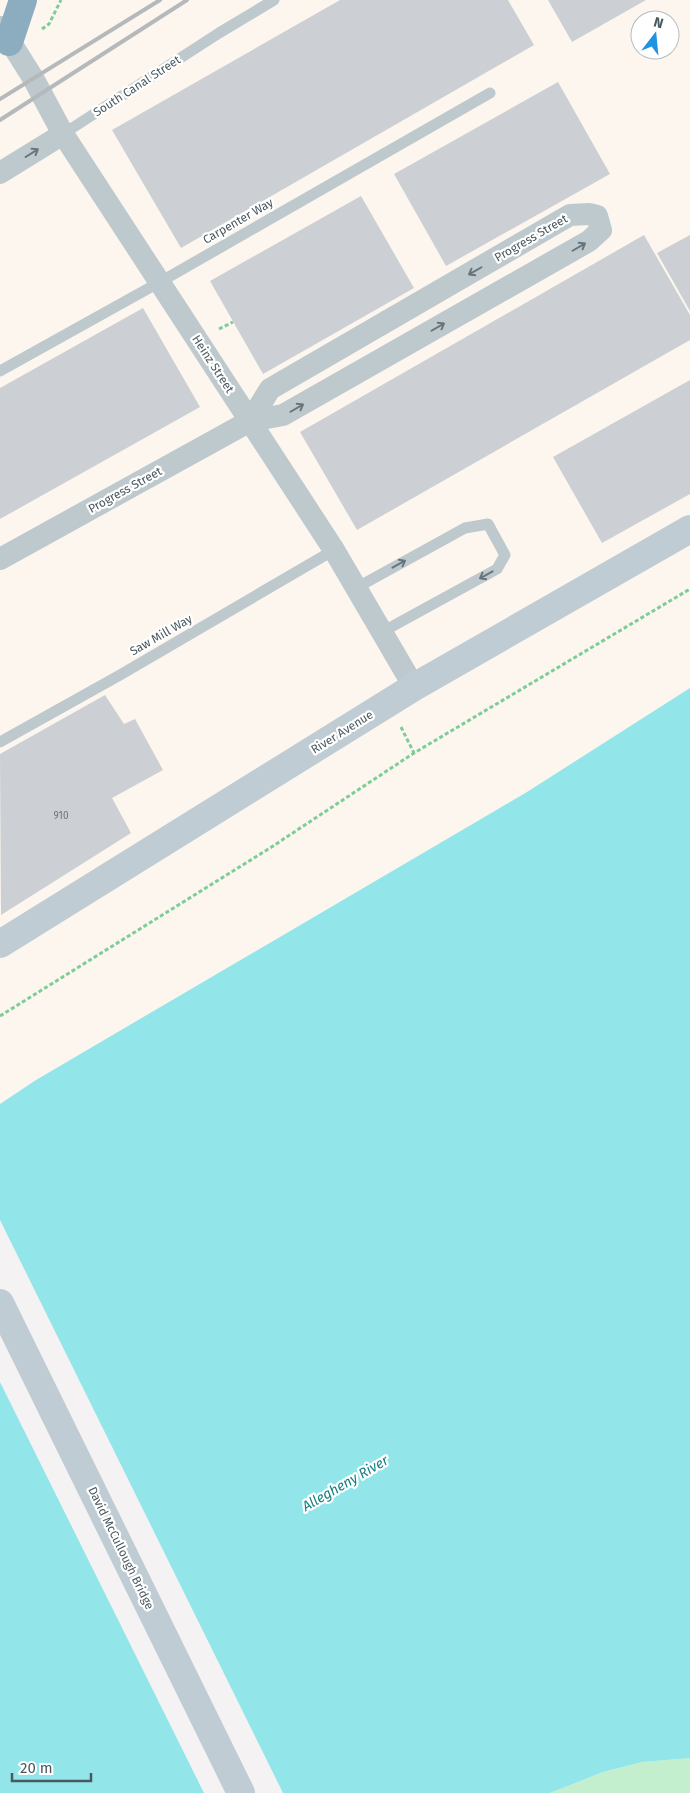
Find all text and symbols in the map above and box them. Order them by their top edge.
north arrow [630,10,680,60]
text: N [652,14,665,32]
street label: South Canal Street [91,52,184,119]
one-way arrow [24,148,38,158]
street label: Carpenter Way [200,195,276,247]
street label: Progress Street [492,211,571,265]
one-way arrow [572,242,587,252]
one-way arrow [468,266,482,276]
one-way arrow [430,322,445,332]
street label: Heinz Street [189,332,237,396]
one-way arrow [289,402,303,412]
street label: Progress Street [86,464,165,516]
one-way arrow [391,559,405,569]
one-way arrow [479,571,494,580]
street label: Saw Mill Way [127,612,195,658]
street label: River Avenue [308,707,376,757]
house number: 910 [54,810,69,822]
water label: Allegheny River [298,1452,392,1515]
street label: David McCullough Bridge [85,1484,157,1612]
scale bar [12,1750,91,1782]
text: 20 m [20,1759,53,1777]

